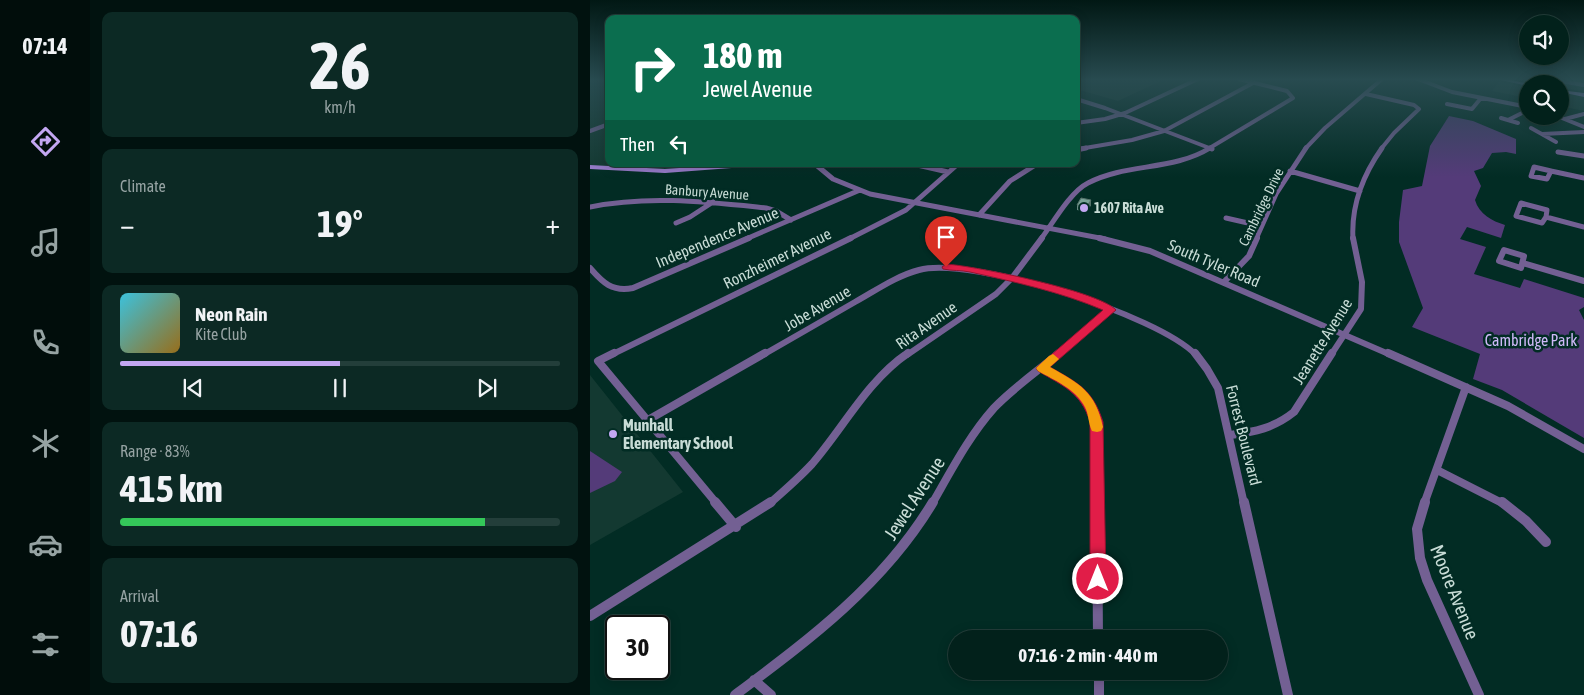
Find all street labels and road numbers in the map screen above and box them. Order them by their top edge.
street label: Cambridge Drive [1235,165,1287,249]
street label: Banbury Avenue [665,181,749,203]
street label: Independence Avenue [653,203,781,272]
street label: Ronzheimer Avenue [720,224,834,292]
street label: South Tyler Road [1165,236,1263,291]
street label: Jobe Avenue [780,282,854,334]
street label: Jeanette Avenue [1288,295,1356,387]
street label: Rita Avenue [892,297,960,353]
street label: Forrest Boulevard [1223,383,1265,487]
street label: Jewel Avenue [879,452,949,544]
street label: Moore Avenue [1426,542,1484,642]

